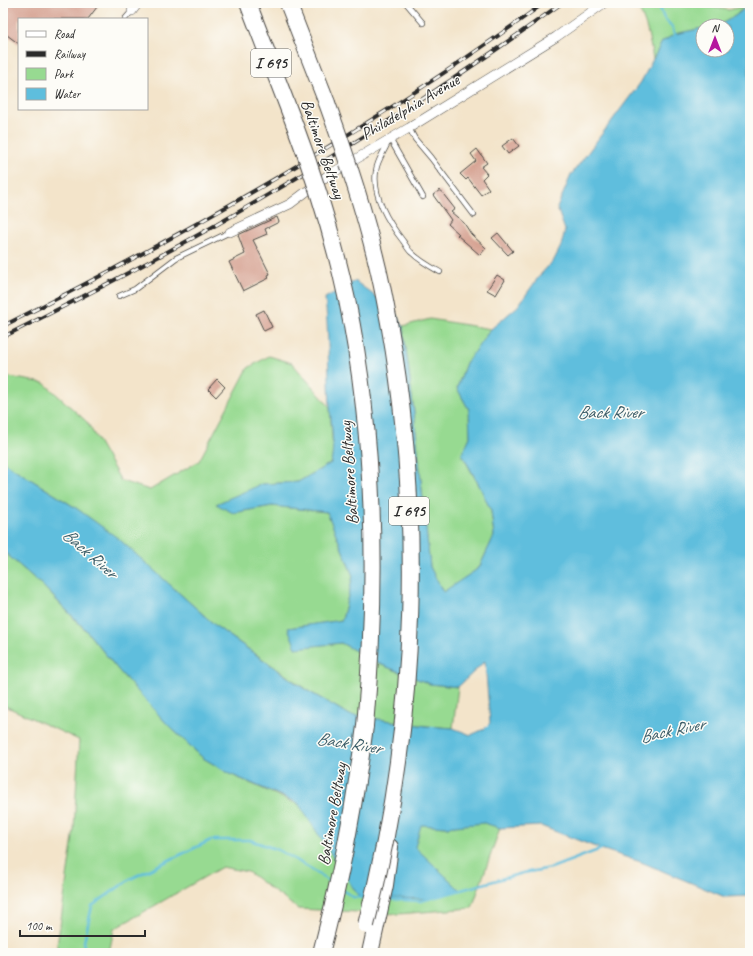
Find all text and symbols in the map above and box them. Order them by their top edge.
legend [18,18,148,110]
north arrow [695,18,735,58]
text: N [712,21,721,35]
text: Road [54,26,76,42]
text: Railway [54,46,86,62]
road number: I 695 [251,49,291,77]
text: Park [54,66,75,82]
street label: Philadelphia Avenue [357,69,464,145]
text: Water [54,86,82,102]
street label: Baltimore Beltway [296,97,350,203]
water label: Back River [577,401,646,423]
street label: Baltimore Beltway [335,419,363,525]
road number: I 695 [389,497,429,525]
water label: Back River [58,523,124,585]
water label: Back River [638,712,710,748]
water label: Back River [315,727,386,760]
street label: Baltimore Beltway [313,760,352,867]
scale bar [20,912,145,938]
text: 100 m [26,918,53,934]

